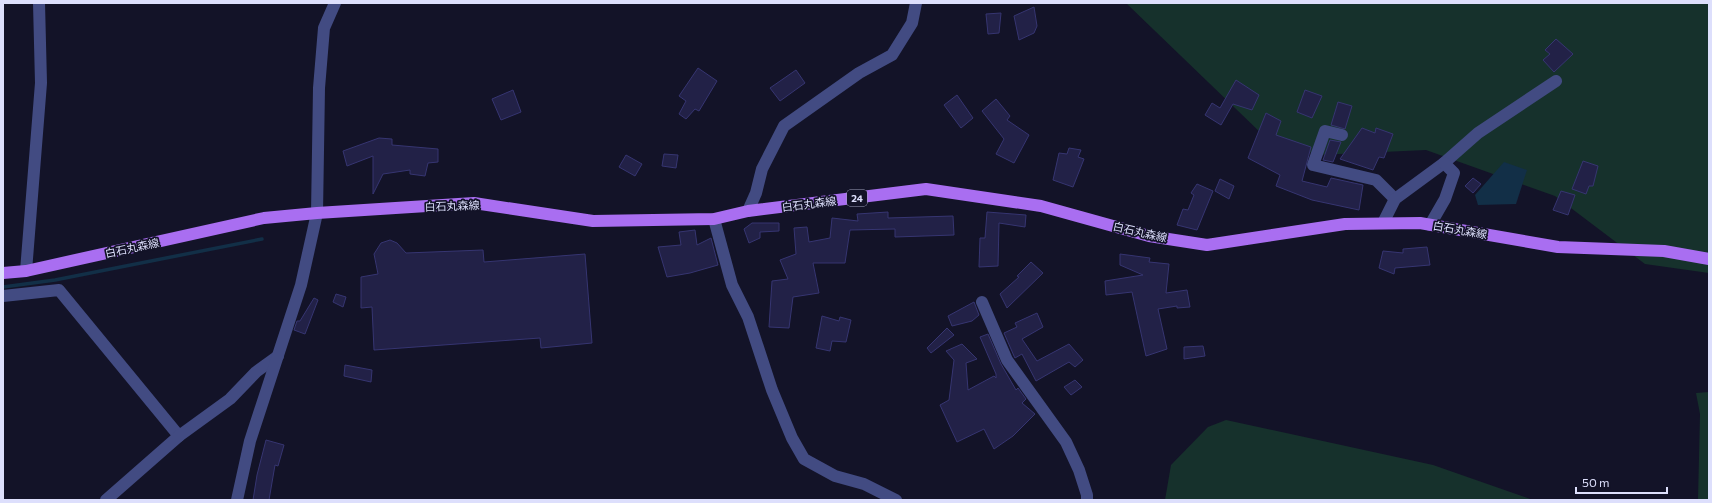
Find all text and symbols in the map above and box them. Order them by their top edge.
road number: 24 [847,190,867,206]
street label: 白石丸森線 [781,194,837,213]
street label: 白石丸森線 [424,198,480,213]
street label: 白石丸森線 [1432,218,1488,241]
street label: 白石丸森線 [1112,219,1168,244]
street label: 白石丸森線 [104,235,160,260]
scale bar [1576,469,1667,495]
text: 50 m [1582,475,1610,489]

